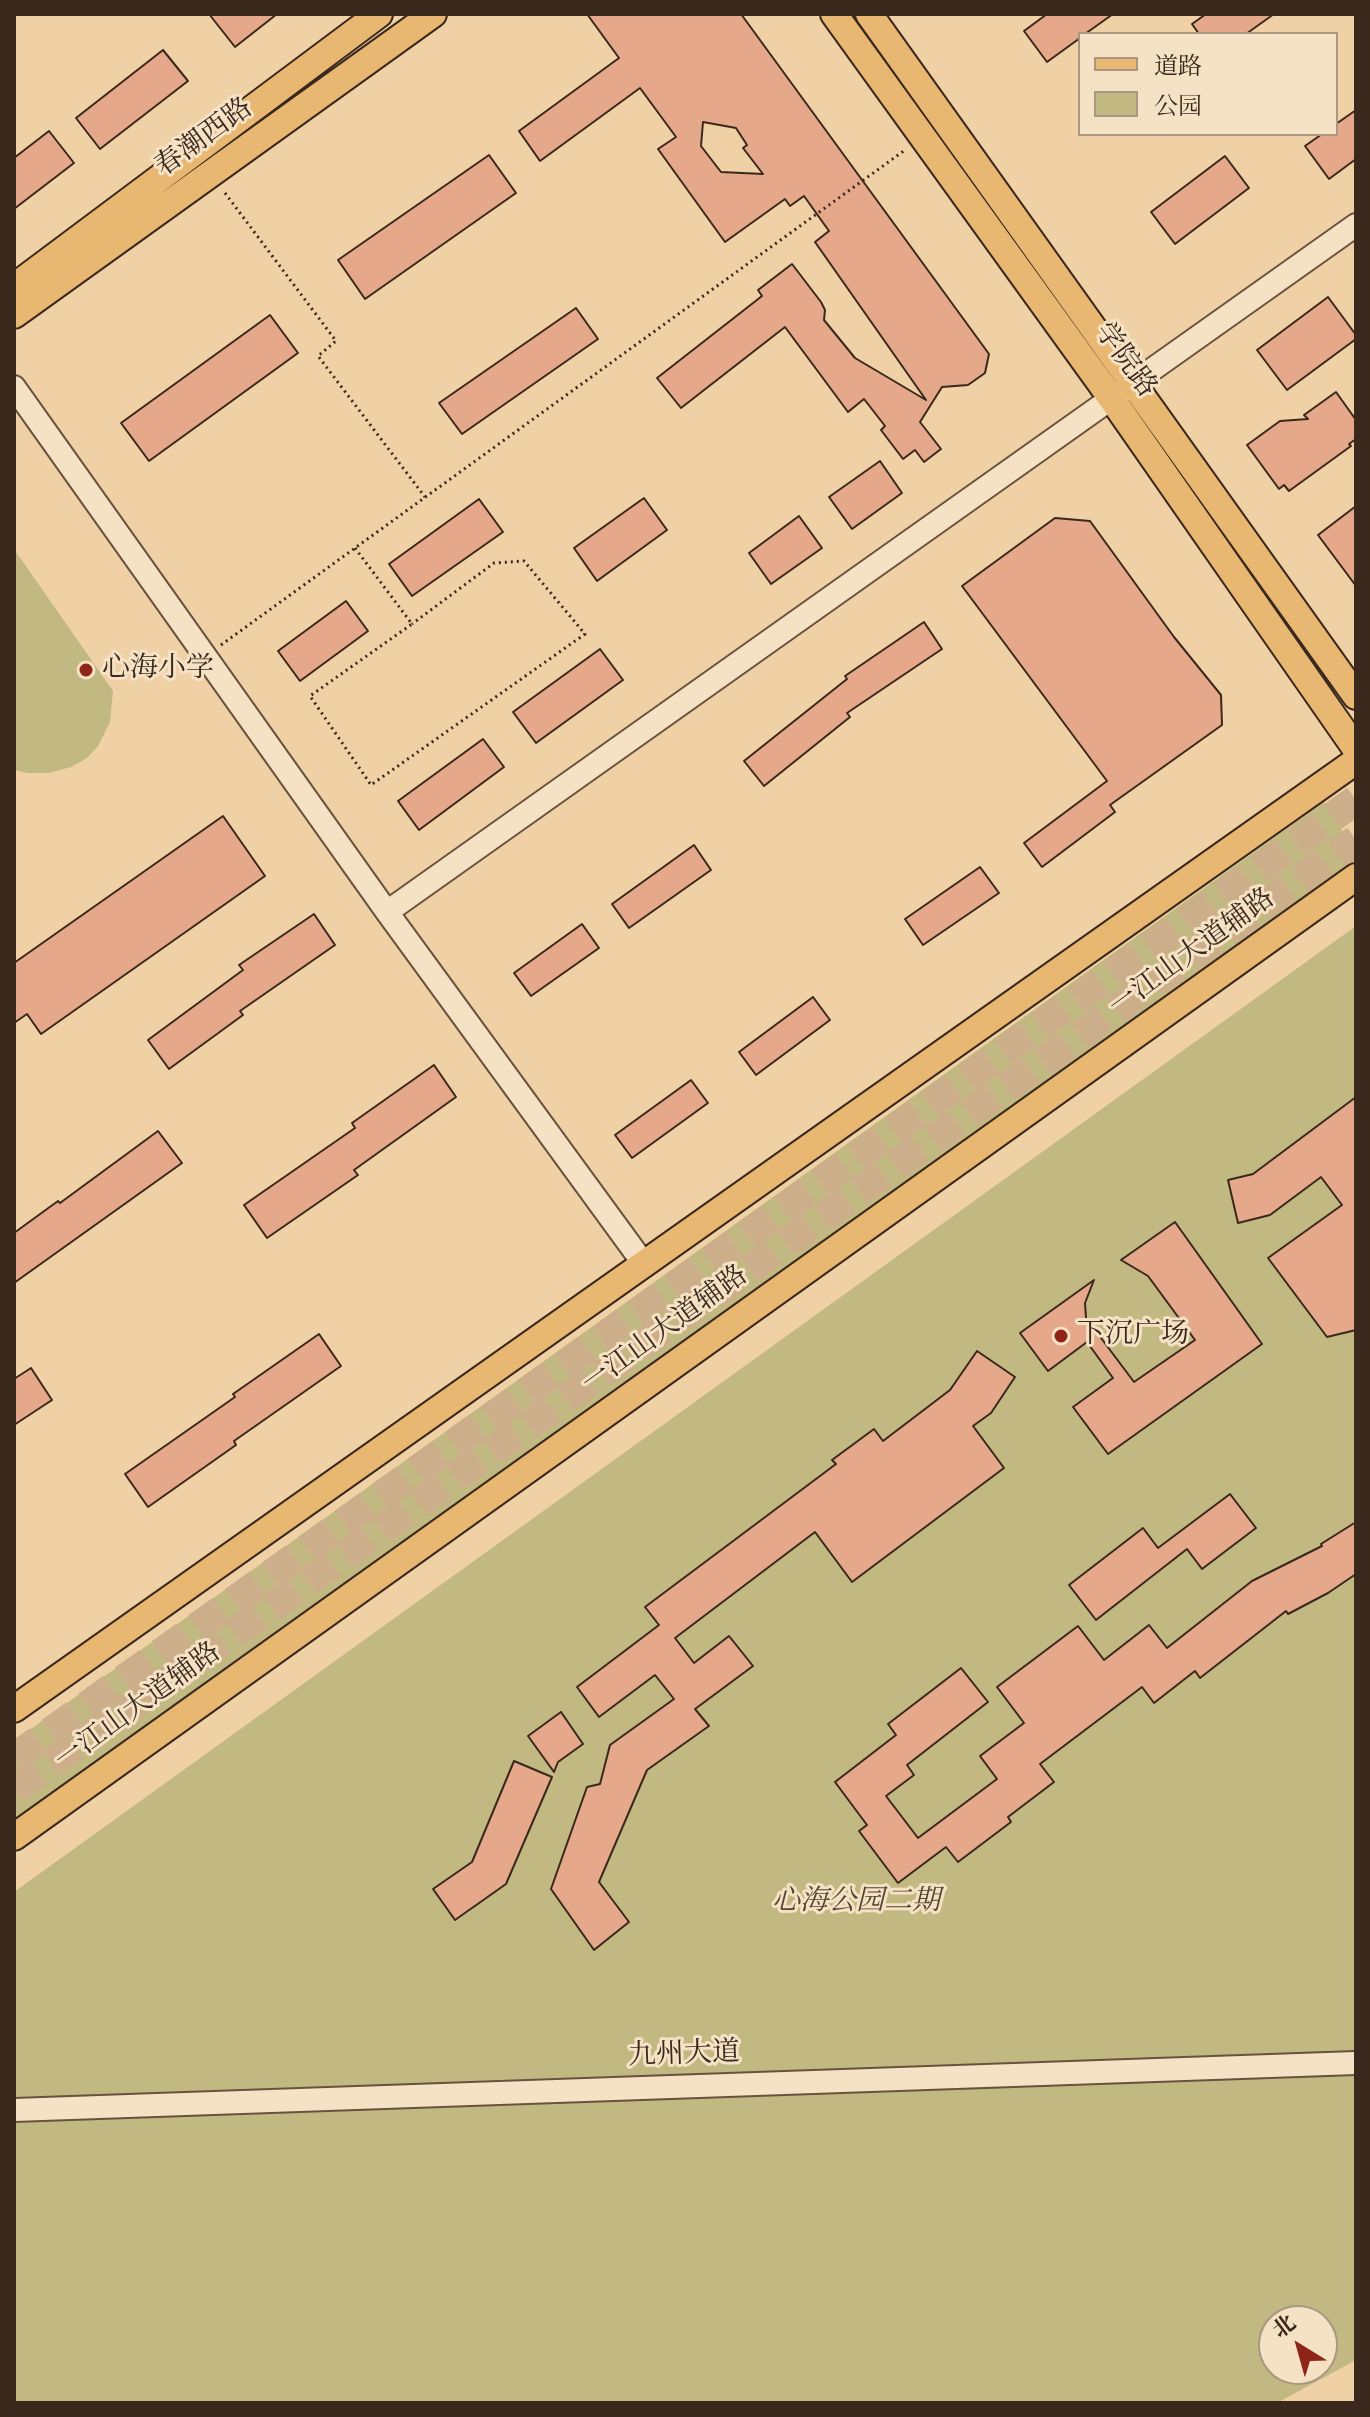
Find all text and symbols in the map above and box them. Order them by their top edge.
legend [1078,32,1338,136]
text: 道路 [1154,52,1202,83]
street label: 春潮西路 [150,92,260,186]
text: 公园 [1154,92,1202,123]
street label: 学院路 [1086,317,1162,405]
place label: 心海小学 [102,653,214,687]
marker: 心海小学 [77,661,95,679]
street label: 一江山大道辅路 [1104,883,1282,1025]
street label: 一江山大道辅路 [577,1260,755,1402]
place label: 下沉广场 [1077,1319,1189,1353]
marker: 下沉广场 [1052,1327,1070,1345]
street label: 一江山大道辅路 [50,1637,228,1779]
park label: 心海公园二期 [772,1886,940,1920]
street label: 九州大道 [627,2037,741,2075]
north arrow [1258,2305,1338,2385]
text: 北 [1268,2310,1302,2345]

